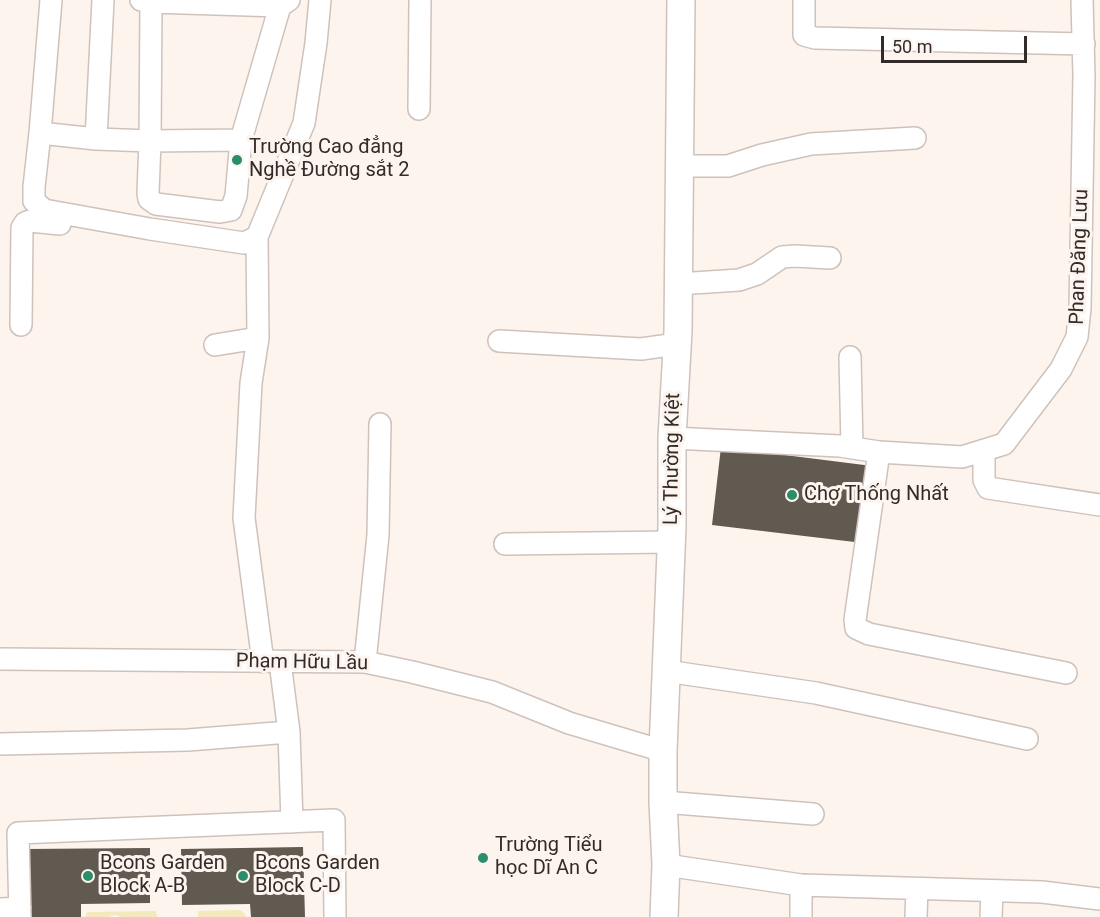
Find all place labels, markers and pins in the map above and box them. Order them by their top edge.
place label: Trường Cao đẳng Nghề Đường sắt 2 [249,136,409,183]
marker: Trường Cao đẳng Nghề Đường sắt 2 [230,153,244,167]
place label: Chợ Thống Nhất [804,483,949,507]
marker: Chợ Thống Nhất [785,488,799,502]
place label: Trường Tiểu học Dĩ An C [495,834,602,881]
marker: Trường Tiểu học Dĩ An C [476,851,490,865]
place label: Bcons Garden Block A-B [100,852,225,899]
place label: Bcons Garden Block C-D [255,852,380,899]
marker: Bcons Garden Block A-B [81,869,95,883]
marker: Bcons Garden Block C-D [236,869,250,883]

